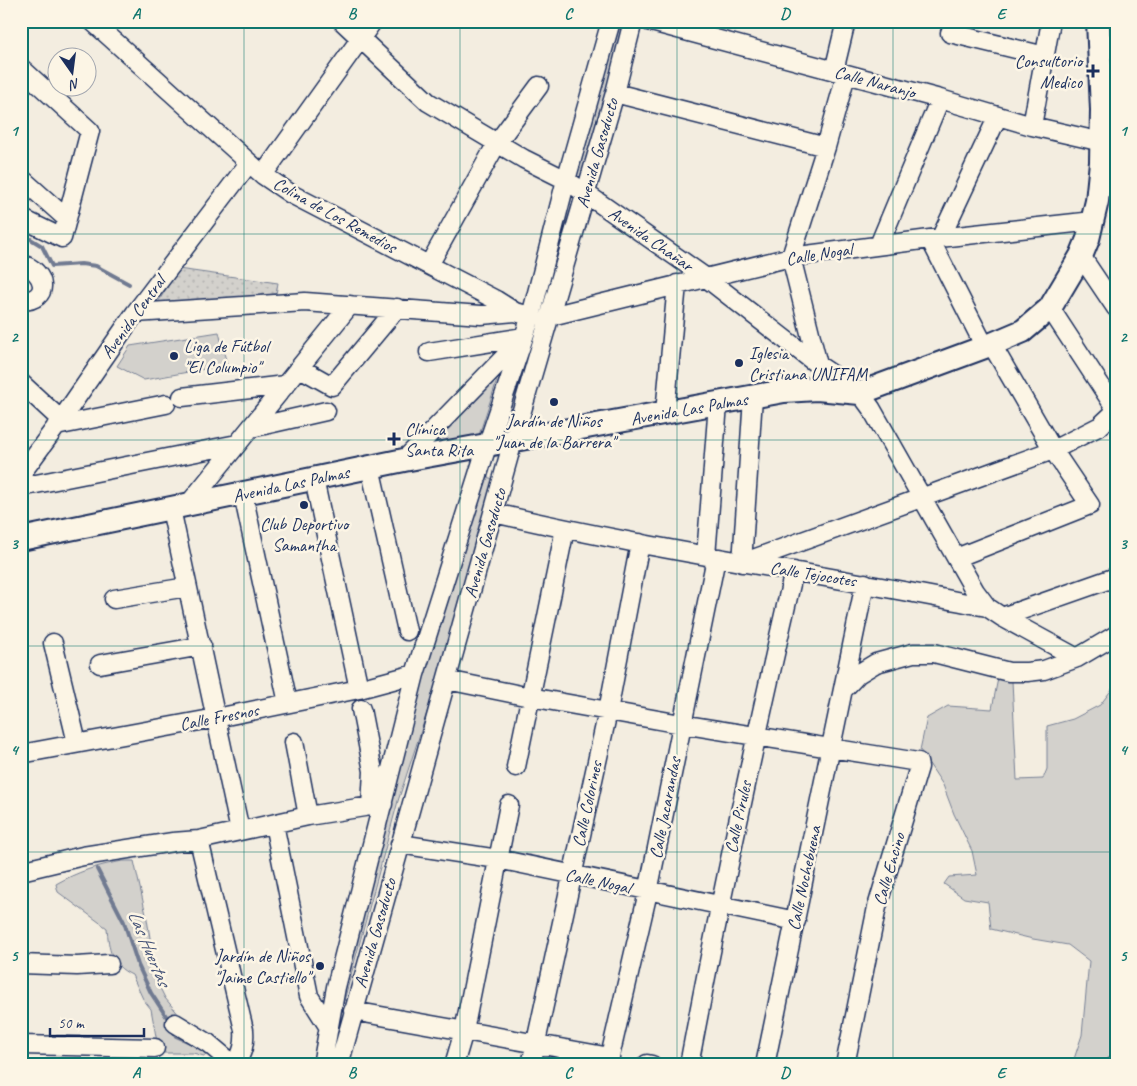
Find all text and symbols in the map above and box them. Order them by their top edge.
text: A [132,4,142,24]
text: B [348,4,358,24]
text: C [564,4,574,24]
text: D [780,4,791,24]
text: E [997,4,1008,24]
north arrow [48,48,98,98]
place label: Consultorio Medico [1015,50,1084,93]
street label: Calle Naranjo [832,61,919,104]
marker: Consultorio Medico [1086,64,1100,78]
text: N [67,75,81,94]
street label: Avenida Gasoducto [571,94,624,210]
text: 1 [10,121,19,141]
text: 1 [1119,121,1128,141]
street label: Colina de Los Remedios [270,172,402,259]
street label: Avenida Chañar [604,202,700,278]
street label: Calle Nogal [784,237,856,270]
street label: Avenida Central [96,269,172,362]
text: 2 [10,327,19,347]
text: 2 [1119,327,1128,347]
place label: Liga de Fútbol "El Columpio" [184,335,271,378]
place label: Iglesia Cristiana UNIFAM [749,342,868,385]
marker: Liga de Fútbol "El Columpio" [168,350,180,362]
marker: Iglesia Cristiana UNIFAM [733,357,745,369]
street label: Avenida Las Palmas [629,388,751,430]
marker: Jardín de Niños "Juan de la Barrera" [548,396,560,408]
place label: Jardín de Niños "Juan de la Barrera" [493,410,619,453]
place label: Clínica Santa Rita [405,418,474,461]
marker: Clínica Santa Rita [387,432,401,446]
street label: Avenida Las Palmas [231,461,353,507]
street label: Avenida Gasoducto [459,484,512,600]
marker: Club Deportivo Samantha [298,499,310,511]
place label: Club Deportivo Samantha [260,513,350,556]
text: 3 [10,534,19,554]
text: 3 [1119,534,1128,554]
street label: Calle Tejocotes [769,556,859,592]
street label: Calle Fresnos [178,698,262,735]
text: 4 [10,740,19,760]
text: 4 [1119,740,1128,760]
street label: Calle Jacarandas [644,754,686,860]
street label: Calle Colorines [567,757,607,849]
street label: Calle Pirules [720,777,757,855]
street label: Calle Nochebuena [782,823,826,932]
street label: Calle Encino [868,829,910,908]
street label: Calle Nogal [563,863,636,899]
street label: Avenida Gasoducto [349,874,402,990]
water label: Las Huertas [122,907,177,992]
place label: Jardín de Niños "Jaime Castiello" [214,945,314,988]
text: 5 [11,946,20,966]
text: 5 [1120,946,1129,966]
marker: Jardín de Niños "Jaime Castiello" [314,960,326,972]
scale bar [50,1006,144,1038]
text: 50 m [58,1014,85,1033]
text: A [132,1063,142,1083]
text: B [348,1063,358,1083]
text: C [564,1063,574,1083]
text: D [780,1063,791,1083]
text: E [997,1063,1008,1083]

